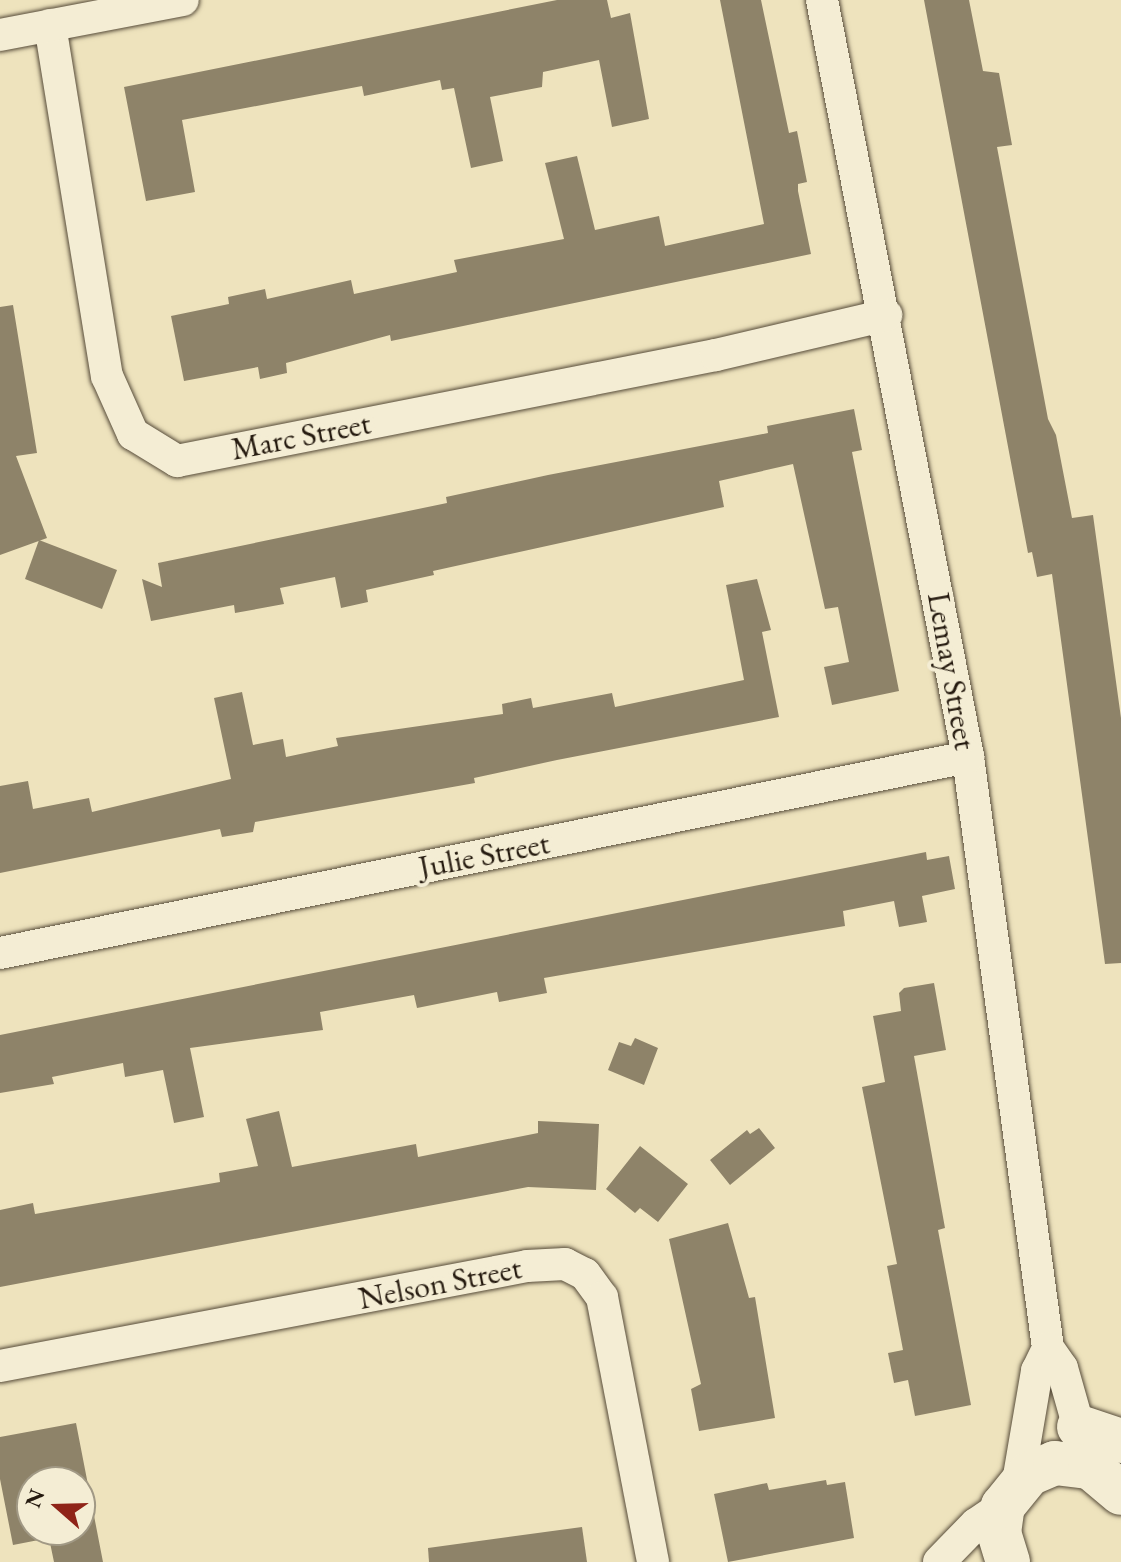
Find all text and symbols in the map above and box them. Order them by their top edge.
street label: Marc Street [228,404,374,468]
street label: Lemay Street [919,589,985,753]
street label: Julie Street [415,824,553,886]
street label: Nelson Street [355,1248,525,1318]
north arrow [16,1466,96,1546]
text: N [18,1485,52,1512]

